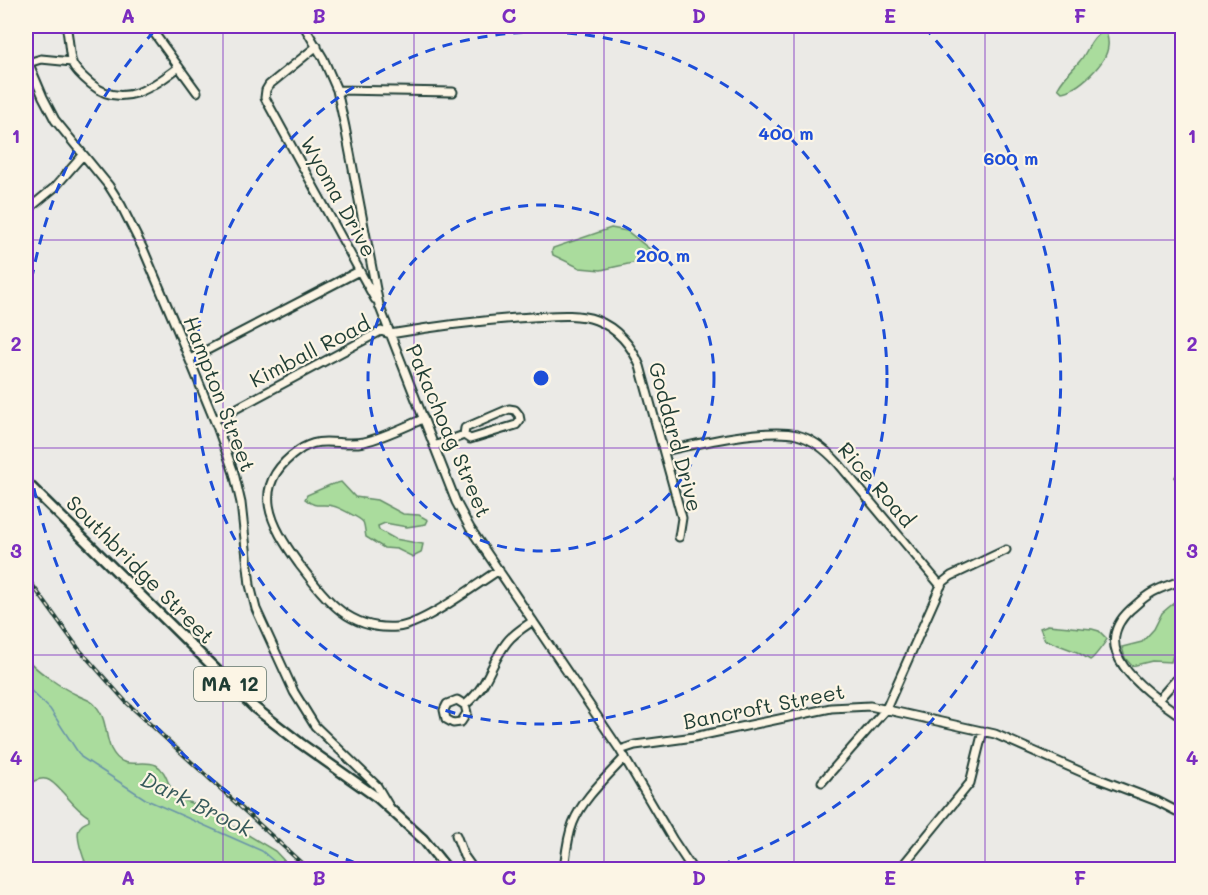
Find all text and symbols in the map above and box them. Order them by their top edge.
text: A [121,2,135,28]
text: B [312,2,326,28]
text: C [502,2,517,28]
text: D [692,2,706,28]
text: E [884,2,896,28]
text: F [1074,2,1087,28]
text: 400 m [758,121,814,145]
text: 1 [12,122,20,148]
text: 1 [1188,122,1196,148]
street label: Wyoma Drive [295,131,384,261]
text: 600 m [984,146,1038,170]
text: 200 m [636,243,690,267]
street label: Kimball Road [244,309,374,393]
street label: Hampton Street [178,312,263,475]
text: 2 [10,330,22,356]
text: 2 [1186,330,1198,356]
street label: Pakachoag Street [401,340,498,521]
street label: Goddard Drive [644,359,709,514]
centre of rings [531,368,551,388]
street label: Rice Road [833,436,922,532]
street label: Southbridge Street [61,489,221,649]
text: 3 [10,537,22,563]
text: 3 [1186,537,1198,563]
road number: MA 12 [194,667,266,701]
street label: Bancroft Street [681,677,847,734]
text: 4 [10,744,23,770]
text: 4 [1186,744,1199,770]
water label: Dark Brook [136,764,259,844]
text: A [121,864,135,890]
text: B [312,864,326,890]
text: C [502,864,517,890]
text: D [692,864,706,890]
text: E [884,864,896,890]
text: F [1074,864,1087,890]

